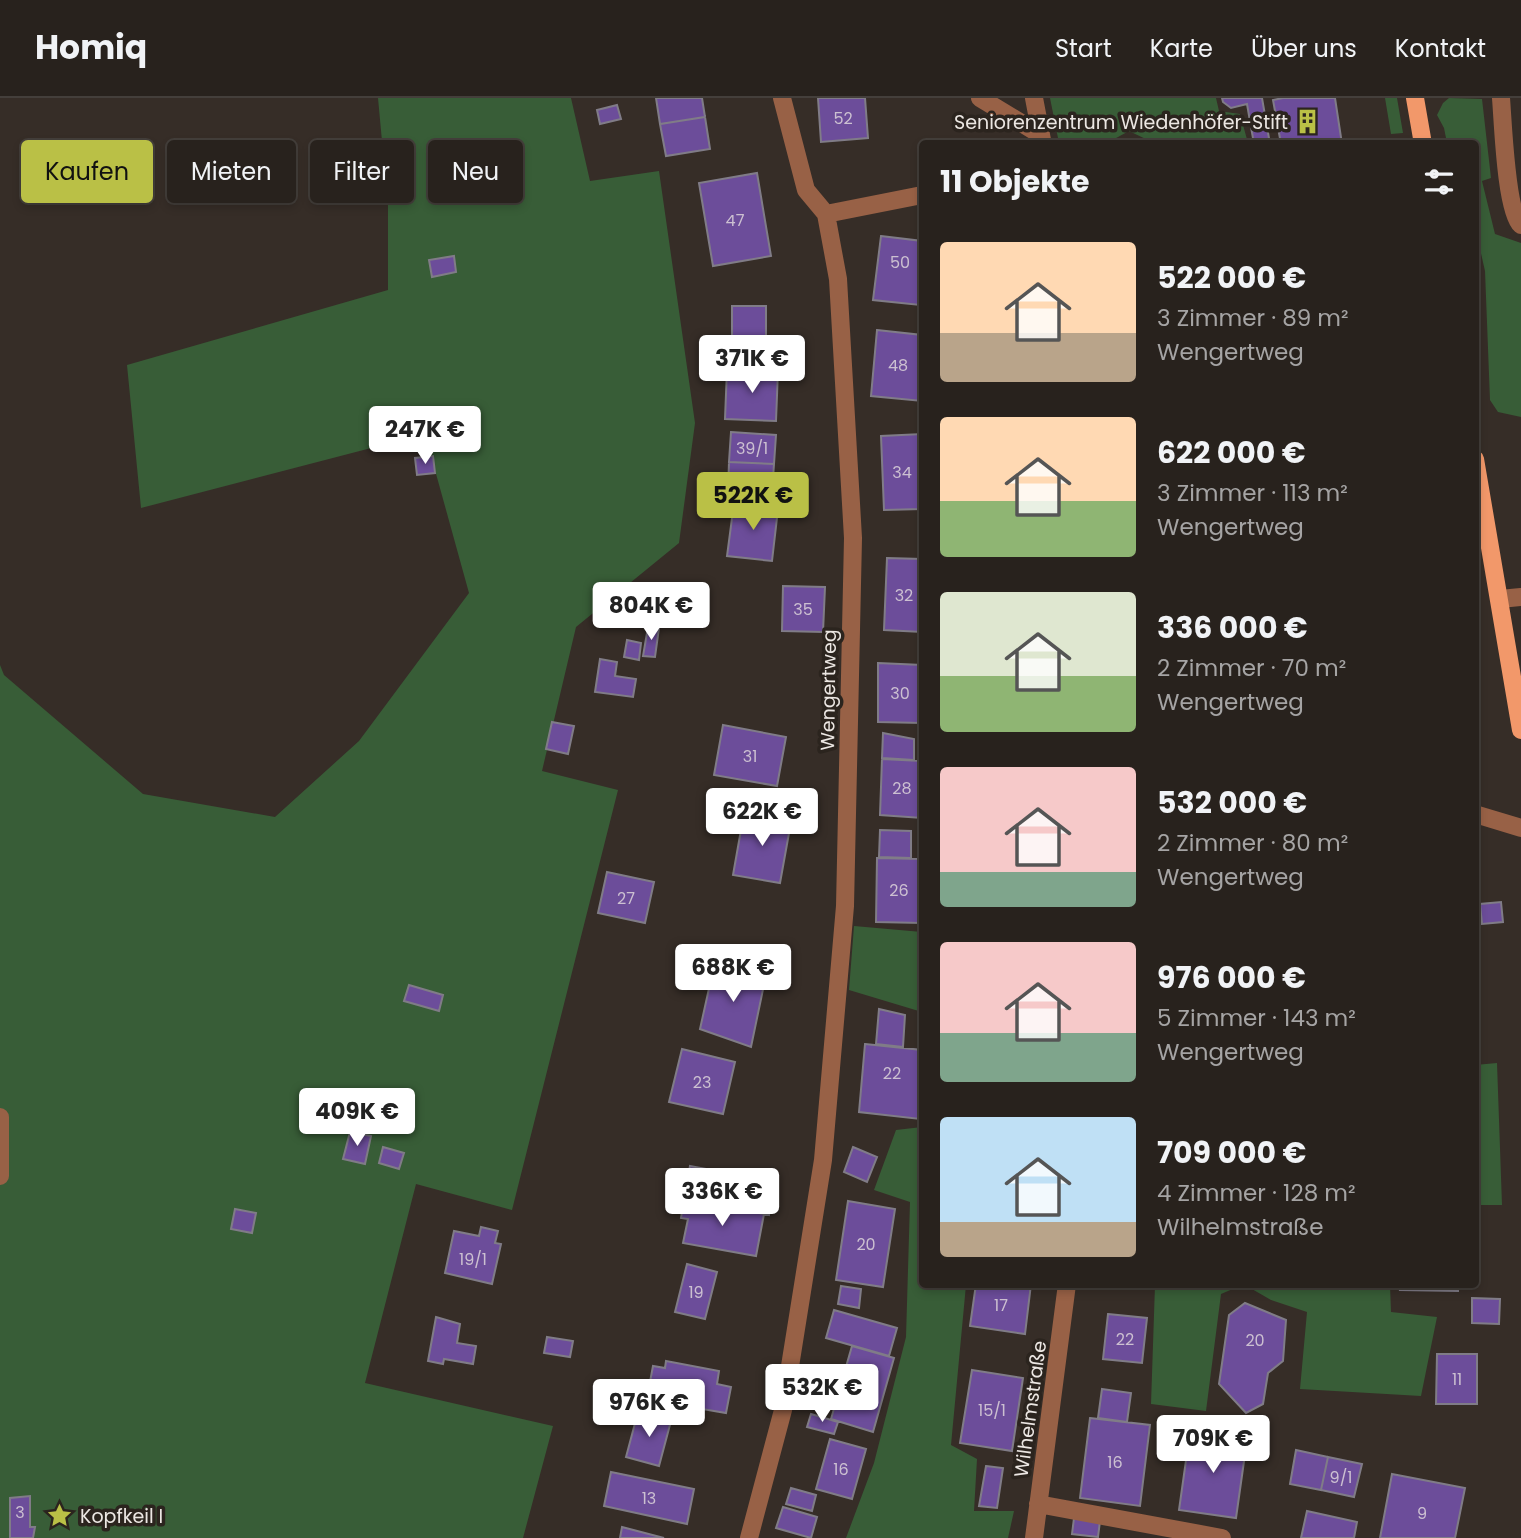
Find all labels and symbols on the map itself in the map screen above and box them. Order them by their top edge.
house number: 52 [833,107,853,130]
building icon: Seniorenzentrum Wiedenhöfer-Stift [1294,108,1322,136]
place label: Seniorenzentrum Wiedenhöfer-Stift [954,109,1288,136]
house number: 47 [726,209,745,232]
house number: 50 [890,251,910,274]
pin: 371K € [695,336,809,395]
house number: 48 [888,354,908,377]
pin: 247K € [368,406,482,466]
house number: 39/1 [736,437,768,460]
house number: 34 [892,461,912,484]
pin: 522K € [696,472,810,532]
pin: 804K € [594,582,708,642]
house number: 32 [895,584,913,607]
house number: 35 [793,598,813,621]
street label: Wengertweg [814,629,843,751]
house number: 30 [890,682,910,705]
house number: 31 [743,745,757,768]
house number: 28 [892,777,912,800]
pin: 622K € [705,788,819,848]
house number: 26 [889,879,909,902]
house number: 27 [617,887,635,910]
pin: 688K € [676,944,790,1004]
house number: 22 [883,1062,901,1085]
house number: 23 [693,1071,711,1094]
pin: 409K € [300,1088,414,1148]
pin: 336K € [665,1168,779,1228]
house number: 20 [856,1233,876,1256]
house number: 19/1 [459,1248,487,1271]
house number: 19 [688,1281,704,1304]
house number: 17 [994,1294,1008,1317]
house number: 22 [1116,1328,1134,1351]
house number: 20 [1245,1329,1265,1352]
street label: Wilhelmstraße [1008,1339,1053,1479]
pin: 532K € [765,1364,879,1424]
house number: 11 [1452,1368,1462,1391]
pin: 976K € [592,1380,706,1439]
house number: 15/1 [978,1399,1006,1422]
pin: 709K € [1156,1416,1270,1475]
house number: 16 [1107,1451,1123,1474]
house number: 16 [833,1458,849,1481]
house number: 9/1 [1330,1466,1352,1489]
house number: 13 [642,1487,656,1510]
house number: 3 [15,1501,25,1524]
place icon: Kopfkeil I [46,1502,74,1530]
house number: 9 [1417,1502,1427,1525]
place label: Kopfkeil I [80,1503,163,1530]

